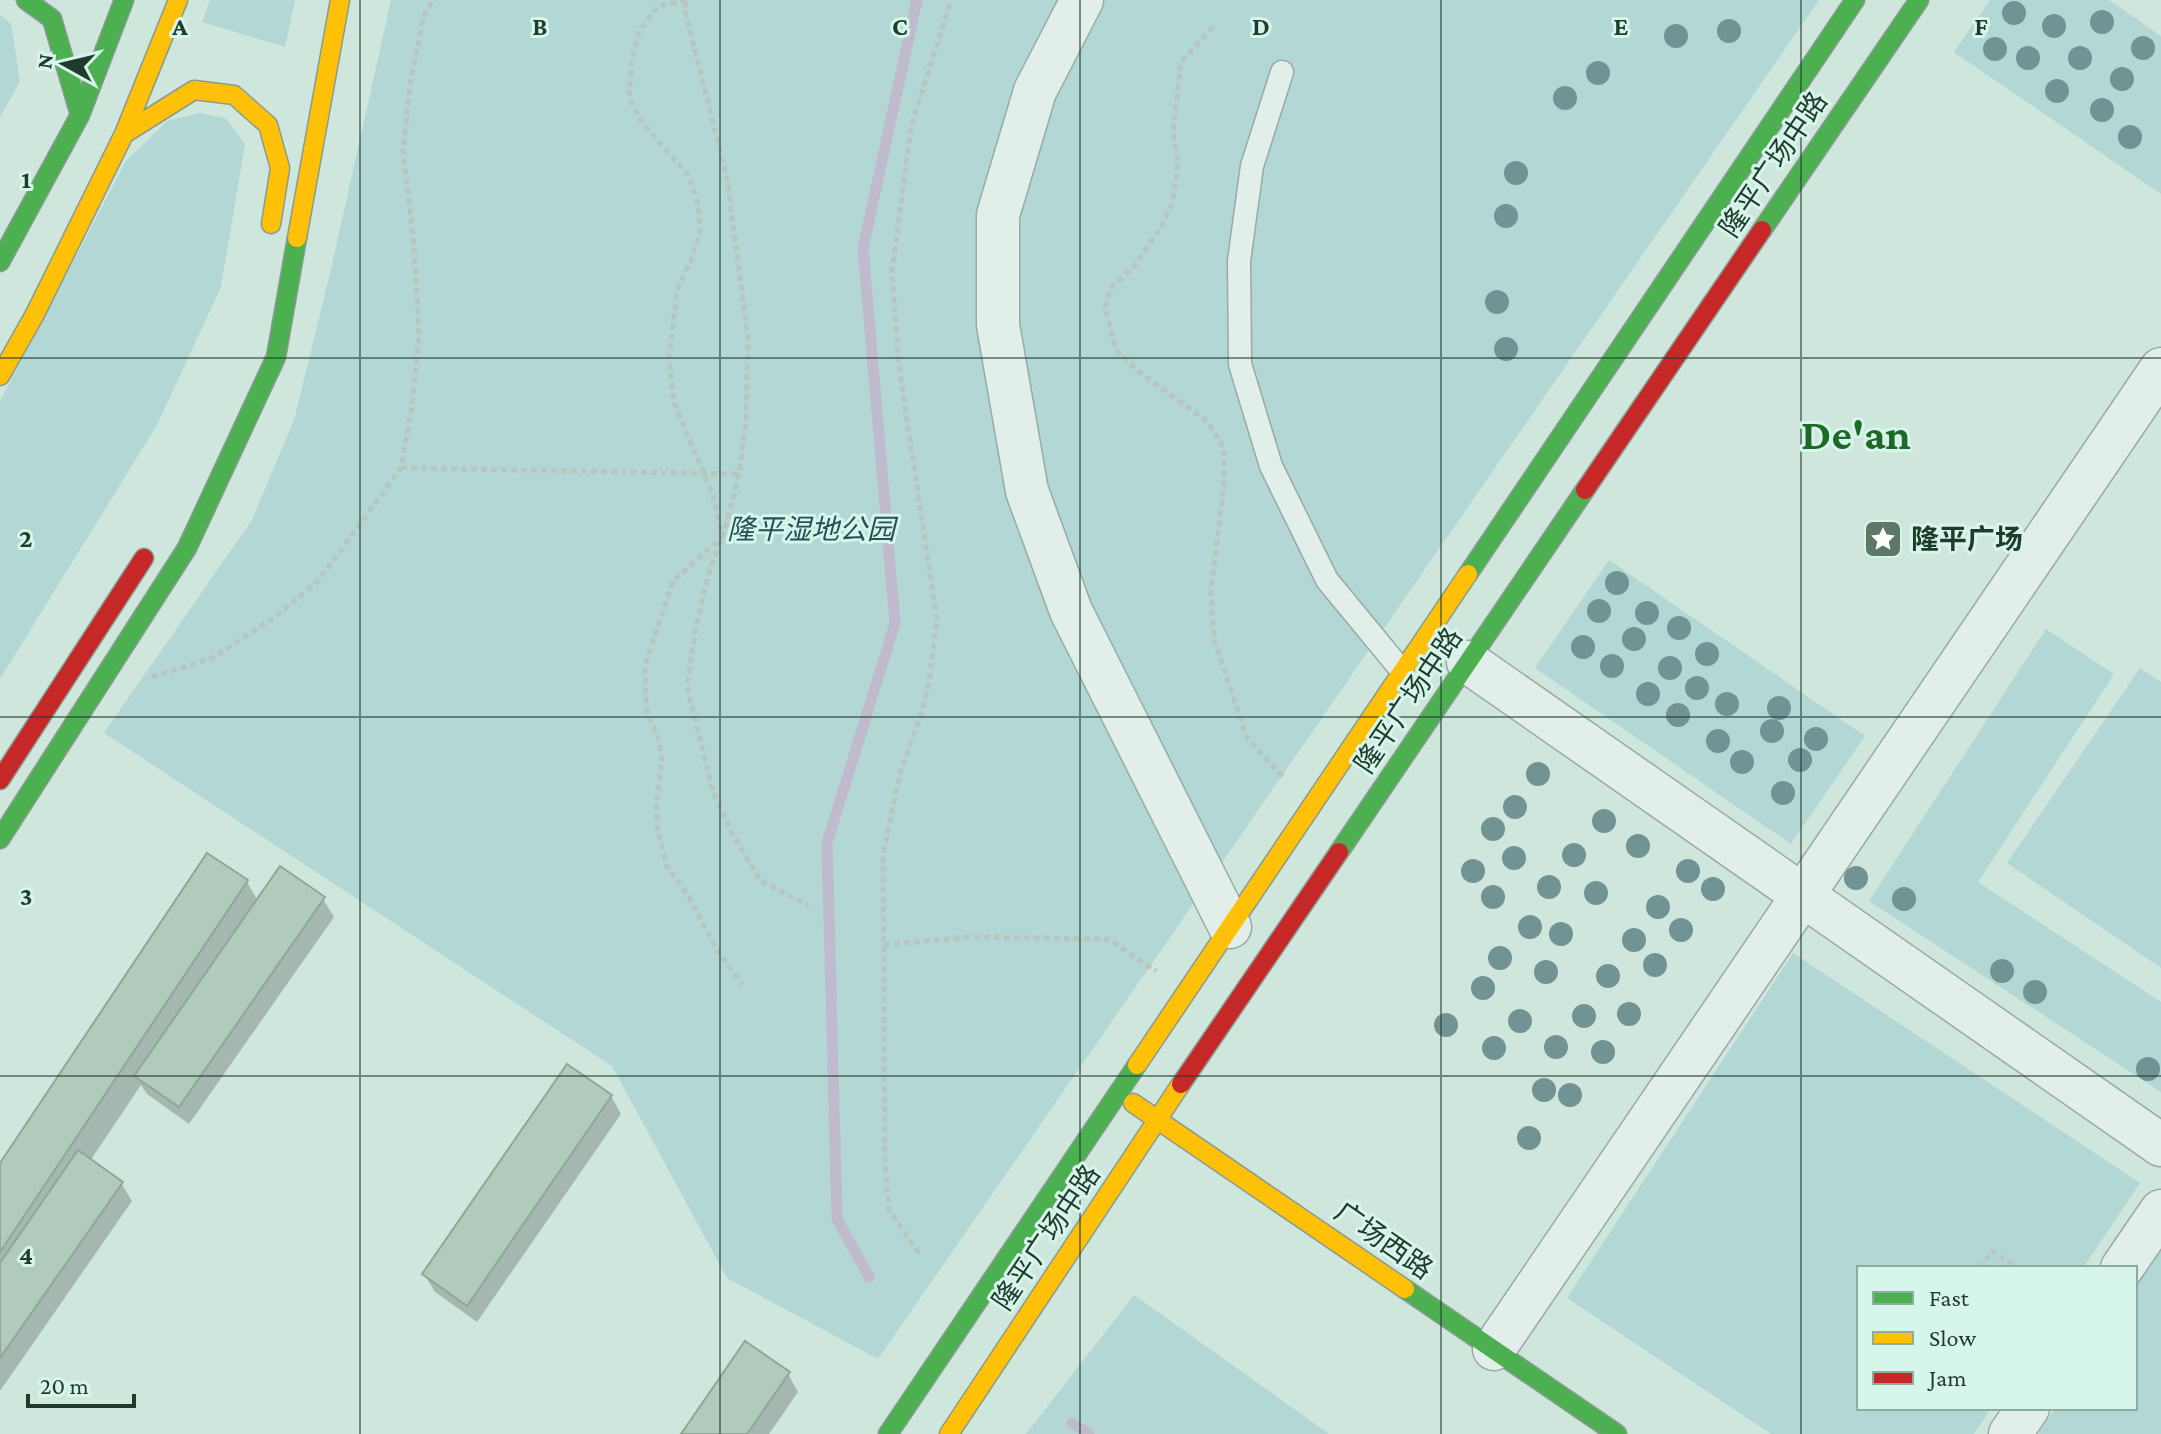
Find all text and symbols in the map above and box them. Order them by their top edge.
text: A [171,12,188,41]
text: B [532,12,548,41]
text: C [892,12,908,41]
text: D [1252,12,1270,41]
text: E [1614,12,1629,41]
text: F [1974,12,1988,41]
north arrow [24,24,104,104]
text: N [31,52,58,70]
street label: 隆平广场中路 [1714,86,1833,243]
text: 1 [21,165,31,194]
district label: De'an [1801,410,1911,458]
park label: 隆平湿地公园 [727,514,899,545]
place icon: 隆平广场 [1862,518,1904,560]
text: 2 [19,524,33,553]
place label: 隆平广场 [1911,524,2023,555]
street label: 隆平广场中路 [1349,622,1468,779]
text: 3 [20,882,32,911]
street label: 隆平广场中路 [987,1159,1106,1316]
street label: 广场西路 [1329,1196,1438,1285]
text: 4 [19,1241,33,1270]
legend [1857,1266,2137,1410]
text: Fast [1929,1284,1970,1311]
text: Slow [1929,1324,1976,1351]
scale bar [28,1358,134,1408]
text: Jam [1927,1364,1967,1391]
text: 20 m [40,1372,89,1399]

